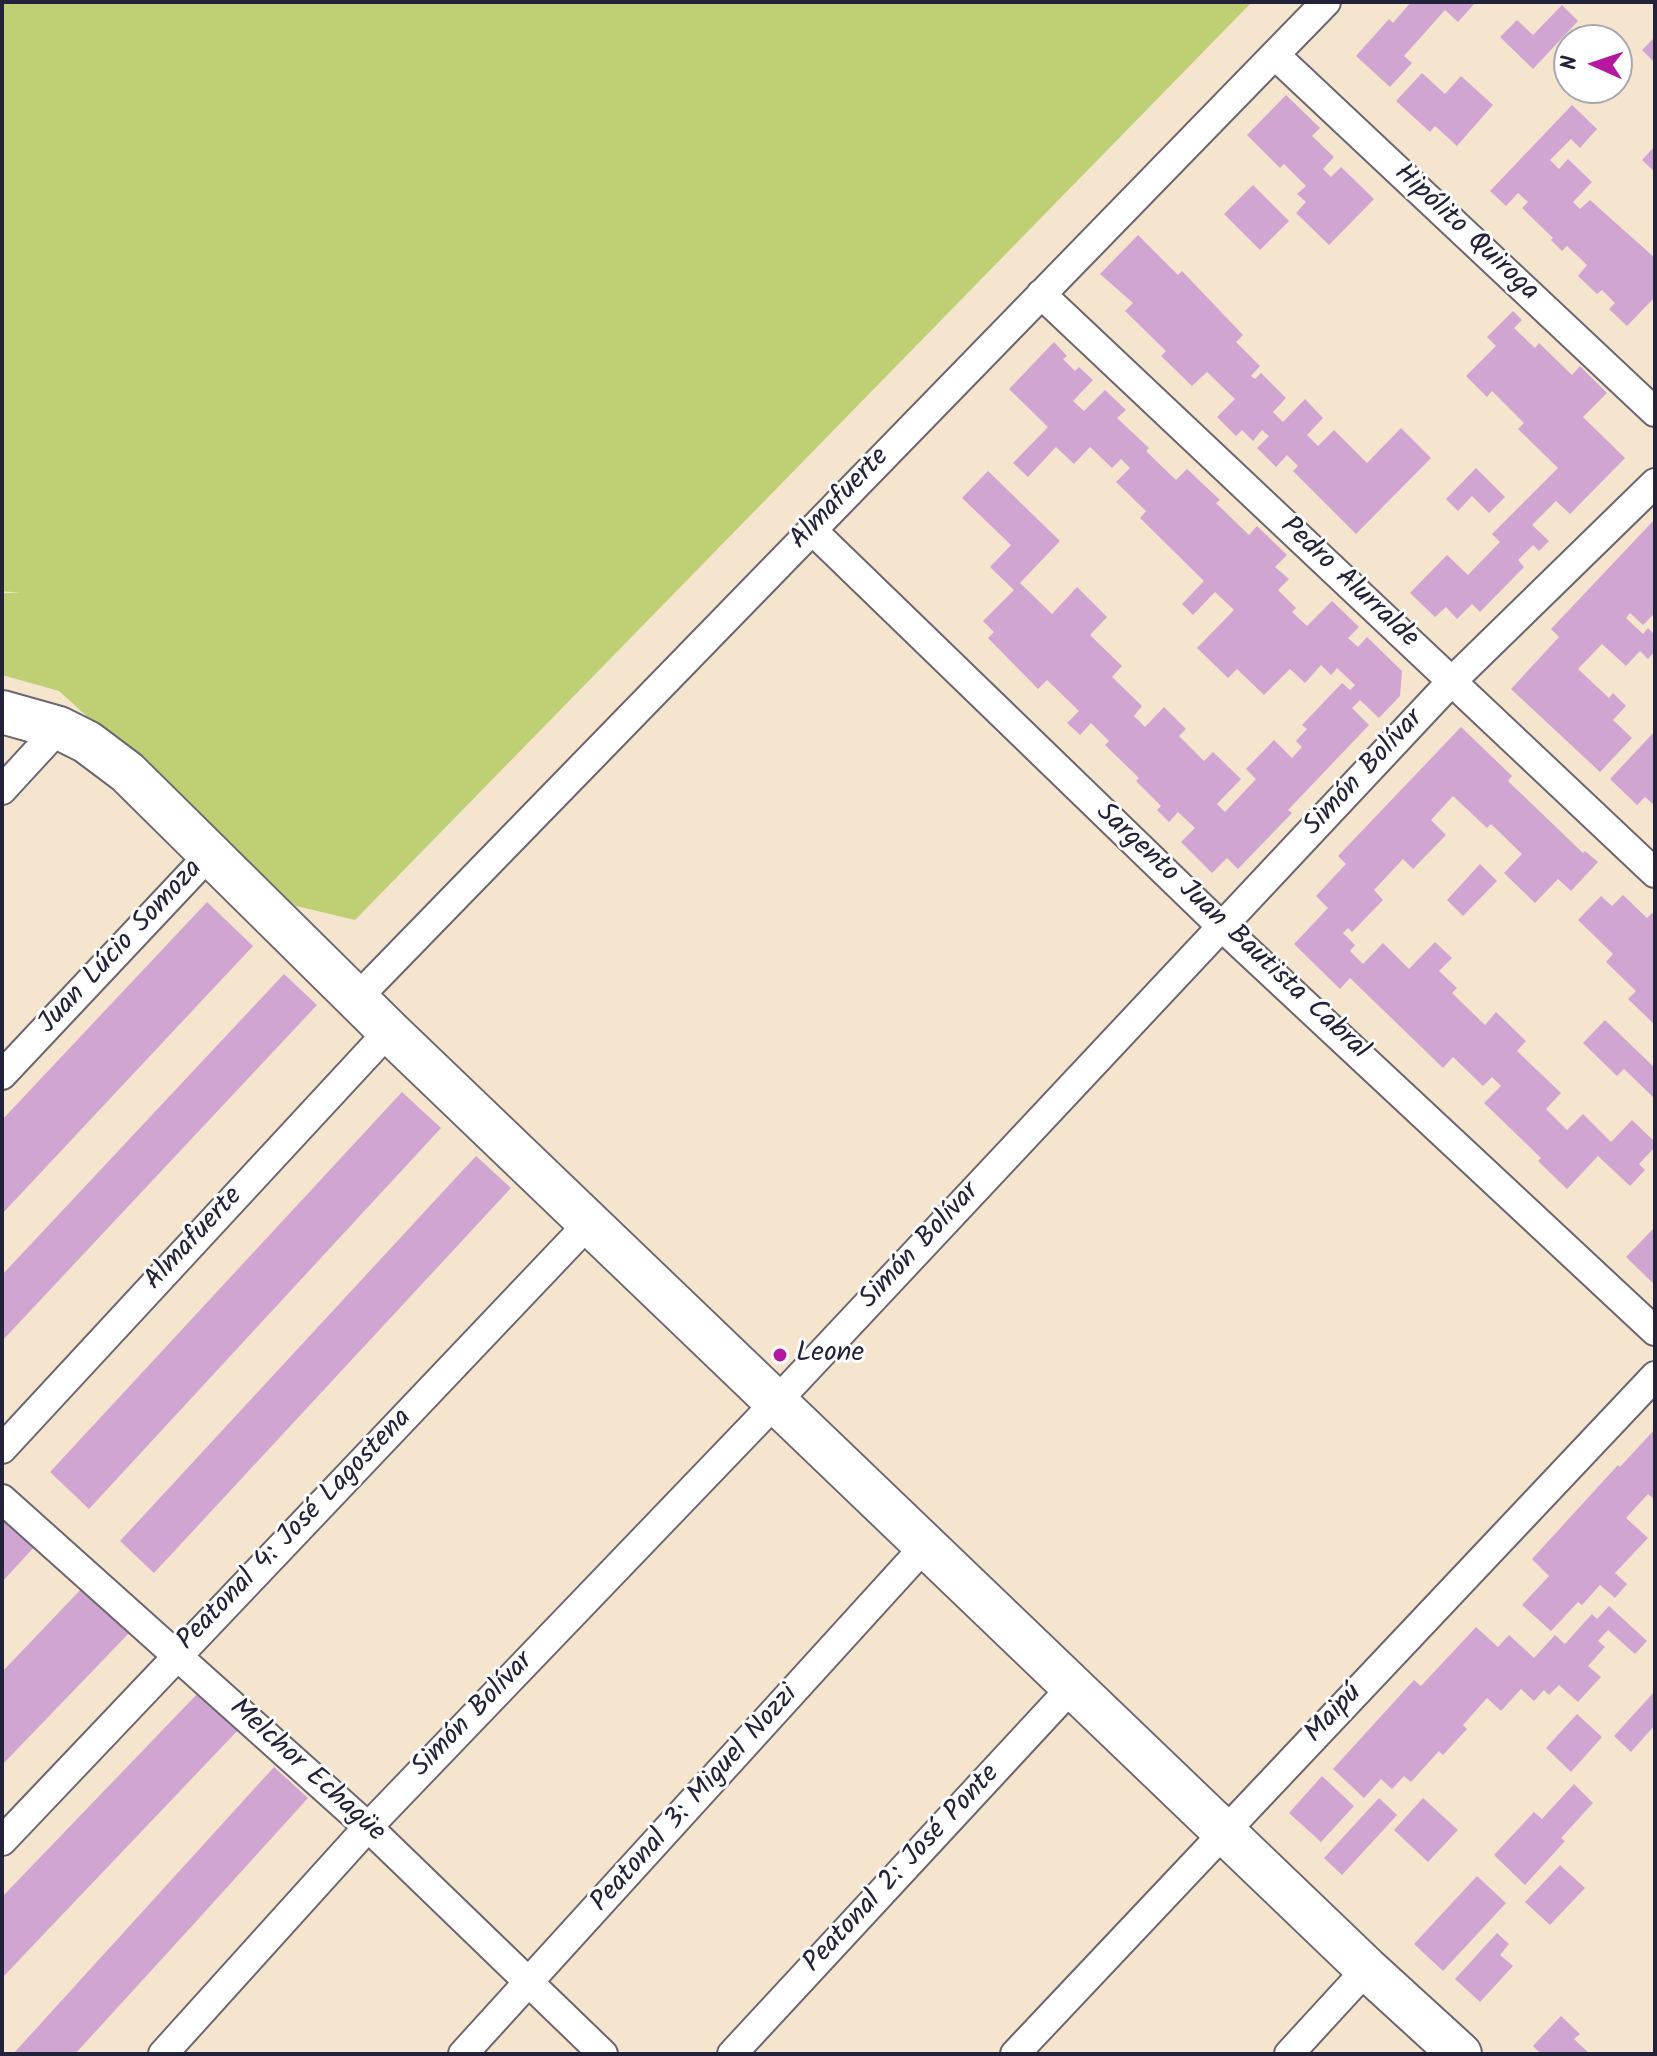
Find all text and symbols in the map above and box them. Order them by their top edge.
north arrow [1553,24,1633,104]
text: N [1553,55,1588,71]
street label: Hipólito Quiroga [1385,158,1545,310]
street label: Almafuerte [784,442,898,558]
street label: Pedro Alurralde [1272,511,1424,657]
street label: Simón Bolívar [1298,704,1432,844]
street label: Sargento Juan Bautista Cabral [1087,797,1375,1069]
street label: Juan Lúcio Somoza [33,854,211,1042]
street label: Simón Bolívar [854,1177,988,1317]
street label: Almafuerte [139,1182,251,1298]
place label: Leone [796,1338,864,1372]
marker: Leone [771,1346,789,1364]
street label: Peatonal 4: José Lagostena [172,1403,420,1659]
street label: Simón Bolívar [406,1646,542,1786]
street label: Maipú [1299,1678,1371,1752]
street label: Peatonal 3: Miguel Nozzi [585,1680,807,1920]
street label: Melchor Echagüe [221,1693,391,1851]
street label: Peatonal 2: José Ponte [798,1759,1008,1981]

